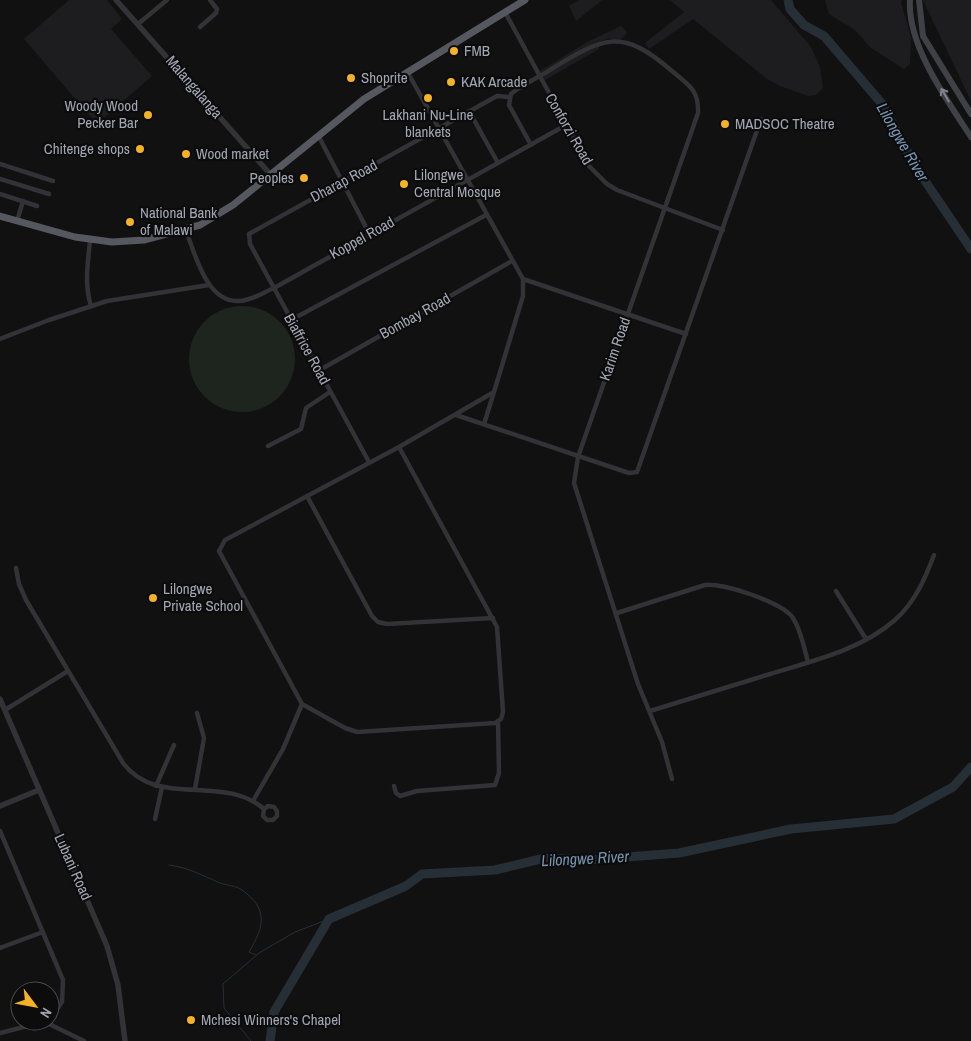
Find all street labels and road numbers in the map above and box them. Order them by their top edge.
street label: Malangalanga [161,51,228,123]
street label: Conforzi Road [541,89,598,168]
street label: Dharap Road [307,154,381,207]
street label: Koppel Road [326,211,398,264]
street label: Bombay Road [376,287,454,344]
street label: Biaffrice Road [279,309,336,388]
street label: Karim Road [594,314,635,383]
street label: Lubani Road [50,830,97,903]

